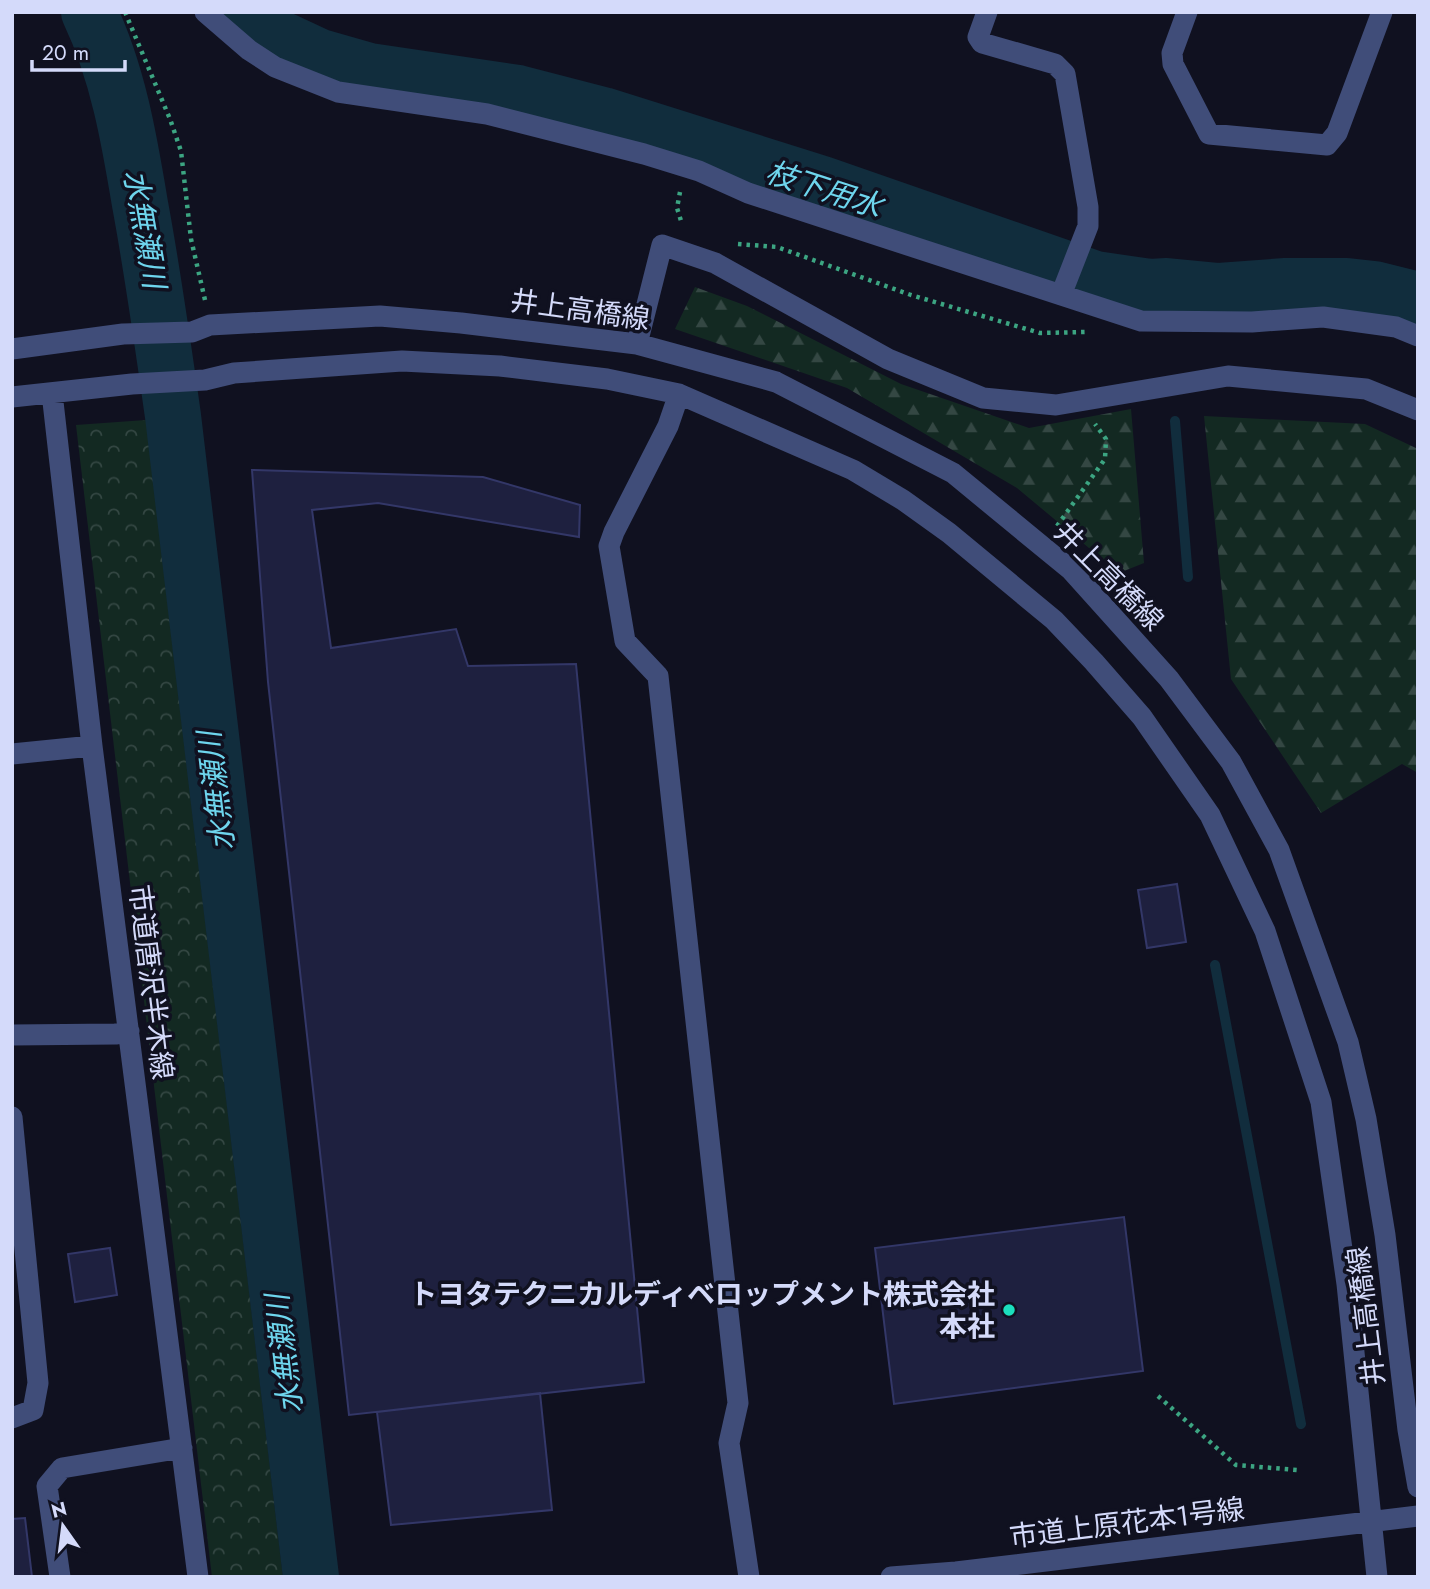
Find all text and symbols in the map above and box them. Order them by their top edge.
scale bar [32,28,124,72]
text: 20 m [42,38,89,68]
water label: 枝下用水 [760,150,891,229]
water label: 水無瀬川 [113,166,177,295]
street label: 井上高橋線 [508,280,652,340]
street label: 井上高橋線 [1045,512,1173,640]
water label: 水無瀬川 [187,726,245,853]
street label: 市道唐沢半木線 [119,882,183,1082]
street label: 井上高橋線 [1337,1244,1395,1388]
place label: トヨタテクニカルディベロップメント株式会社 本社 [409,1274,995,1347]
water label: 水無瀬川 [255,1289,313,1416]
marker: トヨタテクニカルディベロップメント株式会社 本社 [1001,1302,1017,1318]
street label: 市道上原花本1号線 [1007,1488,1247,1558]
north arrow [28,1491,98,1561]
text: N [48,1495,70,1525]

